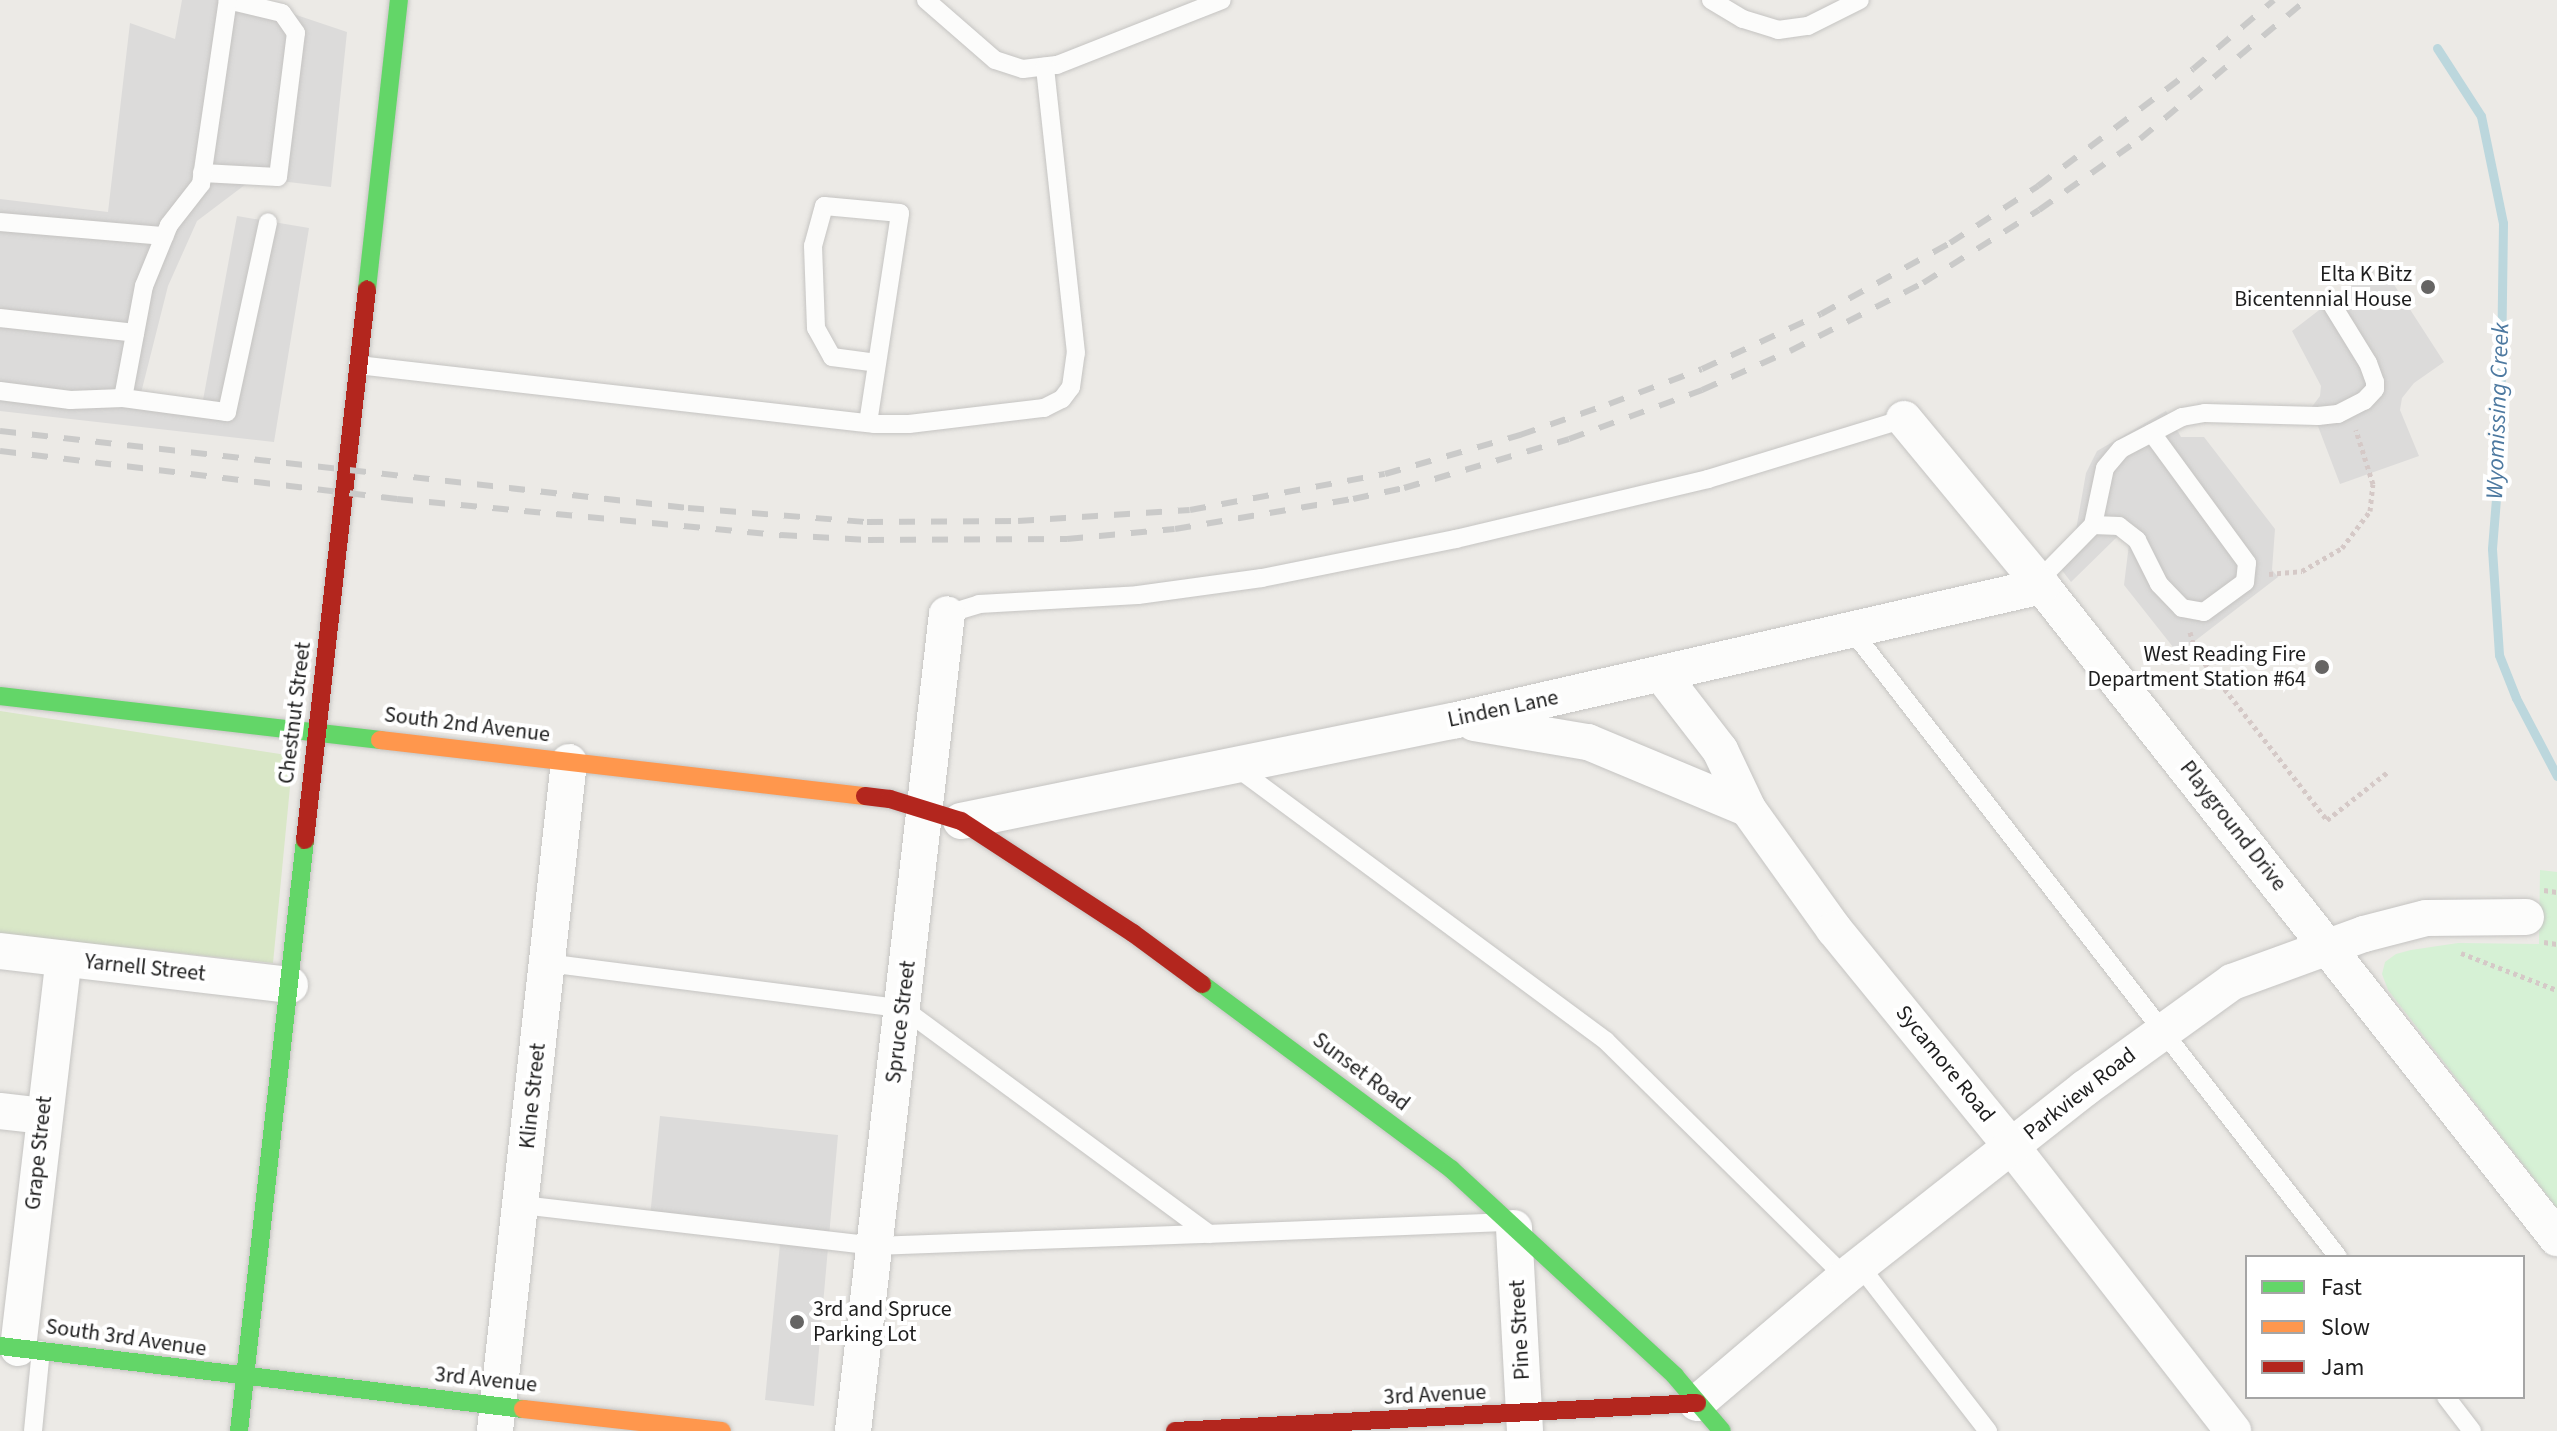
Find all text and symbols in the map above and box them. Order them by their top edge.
place label: Elta K Bitz Bicentennial House [2234,261,2412,312]
marker: Elta K Bitz Bicentennial House [2419,278,2437,296]
water label: Wyomissing Creek [2481,322,2515,500]
street label: Chestnut Street [273,641,317,785]
place label: West Reading Fire Department Station #64 [2087,641,2306,692]
marker: West Reading Fire Department Station #64 [2313,658,2331,676]
street label: Linden Lane [1445,684,1561,734]
street label: South 2nd Avenue [383,702,551,748]
street label: Playground Drive [2174,756,2292,896]
street label: Yarnell Street [83,949,207,987]
street label: Spruce Street [880,959,922,1085]
street label: Sycamore Road [1890,1000,2000,1128]
street label: Sunset Road [1307,1027,1415,1117]
street label: Kline Street [514,1042,552,1150]
street label: Parkview Road [2019,1042,2141,1146]
street label: Grape Street [20,1095,58,1211]
legend [2245,1255,2525,1399]
text: Fast [2321,1270,2362,1305]
street label: Pine Street [1504,1279,1536,1381]
place label: 3rd and Spruce Parking Lot [813,1296,952,1348]
text: Slow [2321,1310,2370,1345]
marker: 3rd and Spruce Parking Lot [788,1313,806,1331]
street label: South 3rd Avenue [44,1314,208,1362]
text: Jam [2321,1350,2365,1385]
street label: 3rd Avenue [434,1362,538,1398]
street label: 3rd Avenue [1383,1379,1487,1411]

